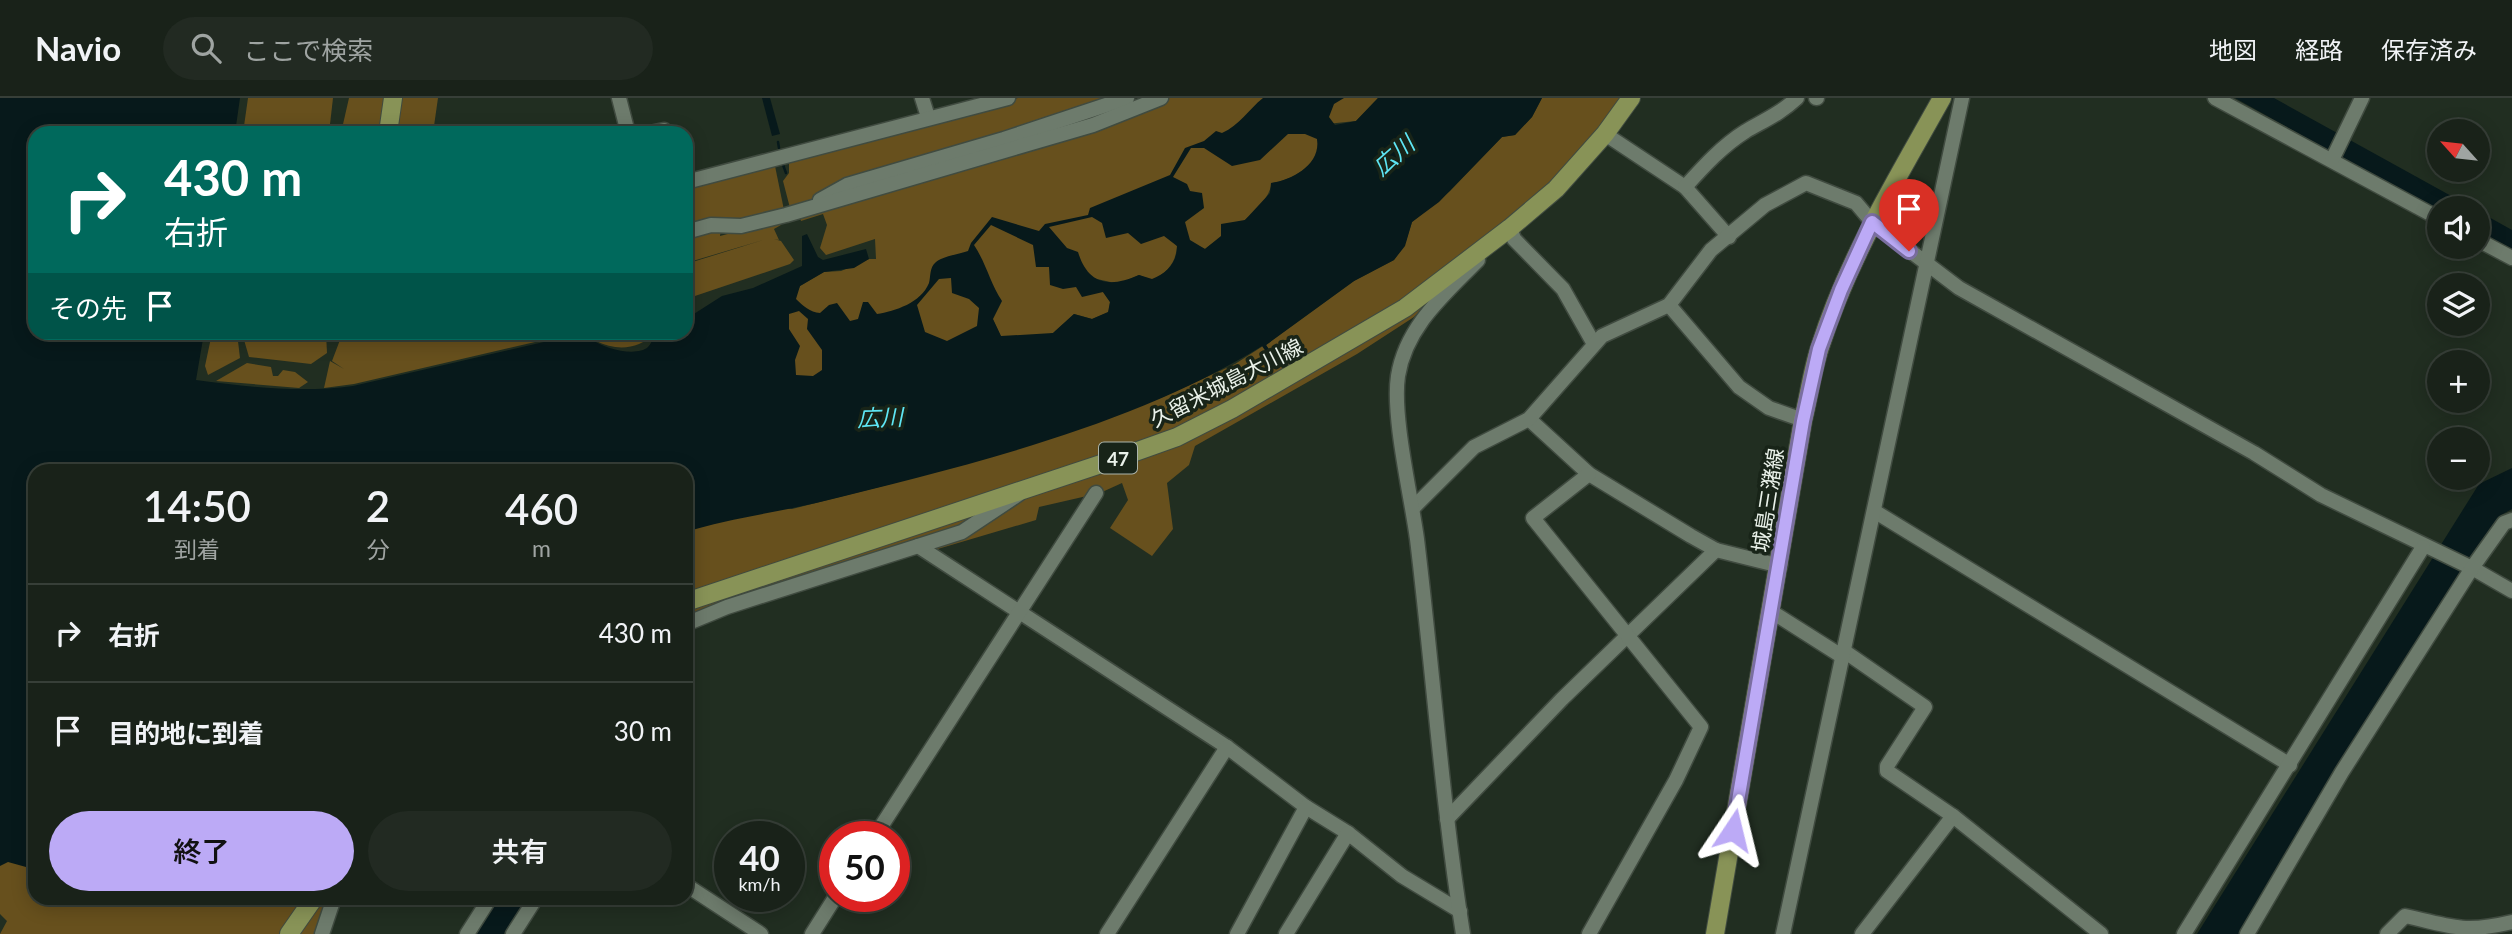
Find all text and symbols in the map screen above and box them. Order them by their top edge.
search box [163,17,653,80]
text: Navio [35,28,121,68]
icon: search [187,29,225,67]
text: ここで検索 [243,34,373,66]
text: 地図 [2209,35,2257,64]
text: 経路 [2295,35,2343,64]
text: 保存済み [2381,35,2477,64]
north arrow [2427,119,2490,182]
map controls [2427,119,2490,490]
water label: 広川 [1366,127,1422,181]
text: 430 m [164,148,302,206]
icon: right [49,154,140,245]
pin [1879,179,1939,251]
icon: arrive [1890,190,1928,228]
button: sound [2427,196,2490,259]
text: 右折 [164,212,228,251]
button: layers [2427,273,2490,336]
icon: arrive [141,287,179,325]
text: その先 [49,292,127,324]
street label: 久留米城島大川線 [1145,333,1307,431]
button: + [2427,350,2490,413]
water label: 広川 [857,402,906,432]
button: − [2427,427,2490,490]
road number: 47 [1099,442,1137,474]
street label: 城島三潴線 [1746,446,1788,554]
text: 14:50 [143,481,251,531]
text: 2 [366,481,390,531]
text: 460 [505,484,578,534]
text: m [532,534,551,562]
text: 到着 [174,535,220,563]
text: 分 [366,535,389,563]
icon: right [49,614,87,652]
text: 430 m [599,617,672,649]
text: 右折 [108,619,160,651]
icon: arrive [49,712,87,750]
text: 30 m [614,715,672,747]
text: 目的地に到着 [108,717,264,749]
position arrow [1696,793,1770,867]
button: 終了 [49,811,354,891]
button: 共有 [368,811,672,891]
speed limit sign: 50 [819,821,910,912]
text: 40 [739,836,780,878]
text: km/h [738,873,781,895]

